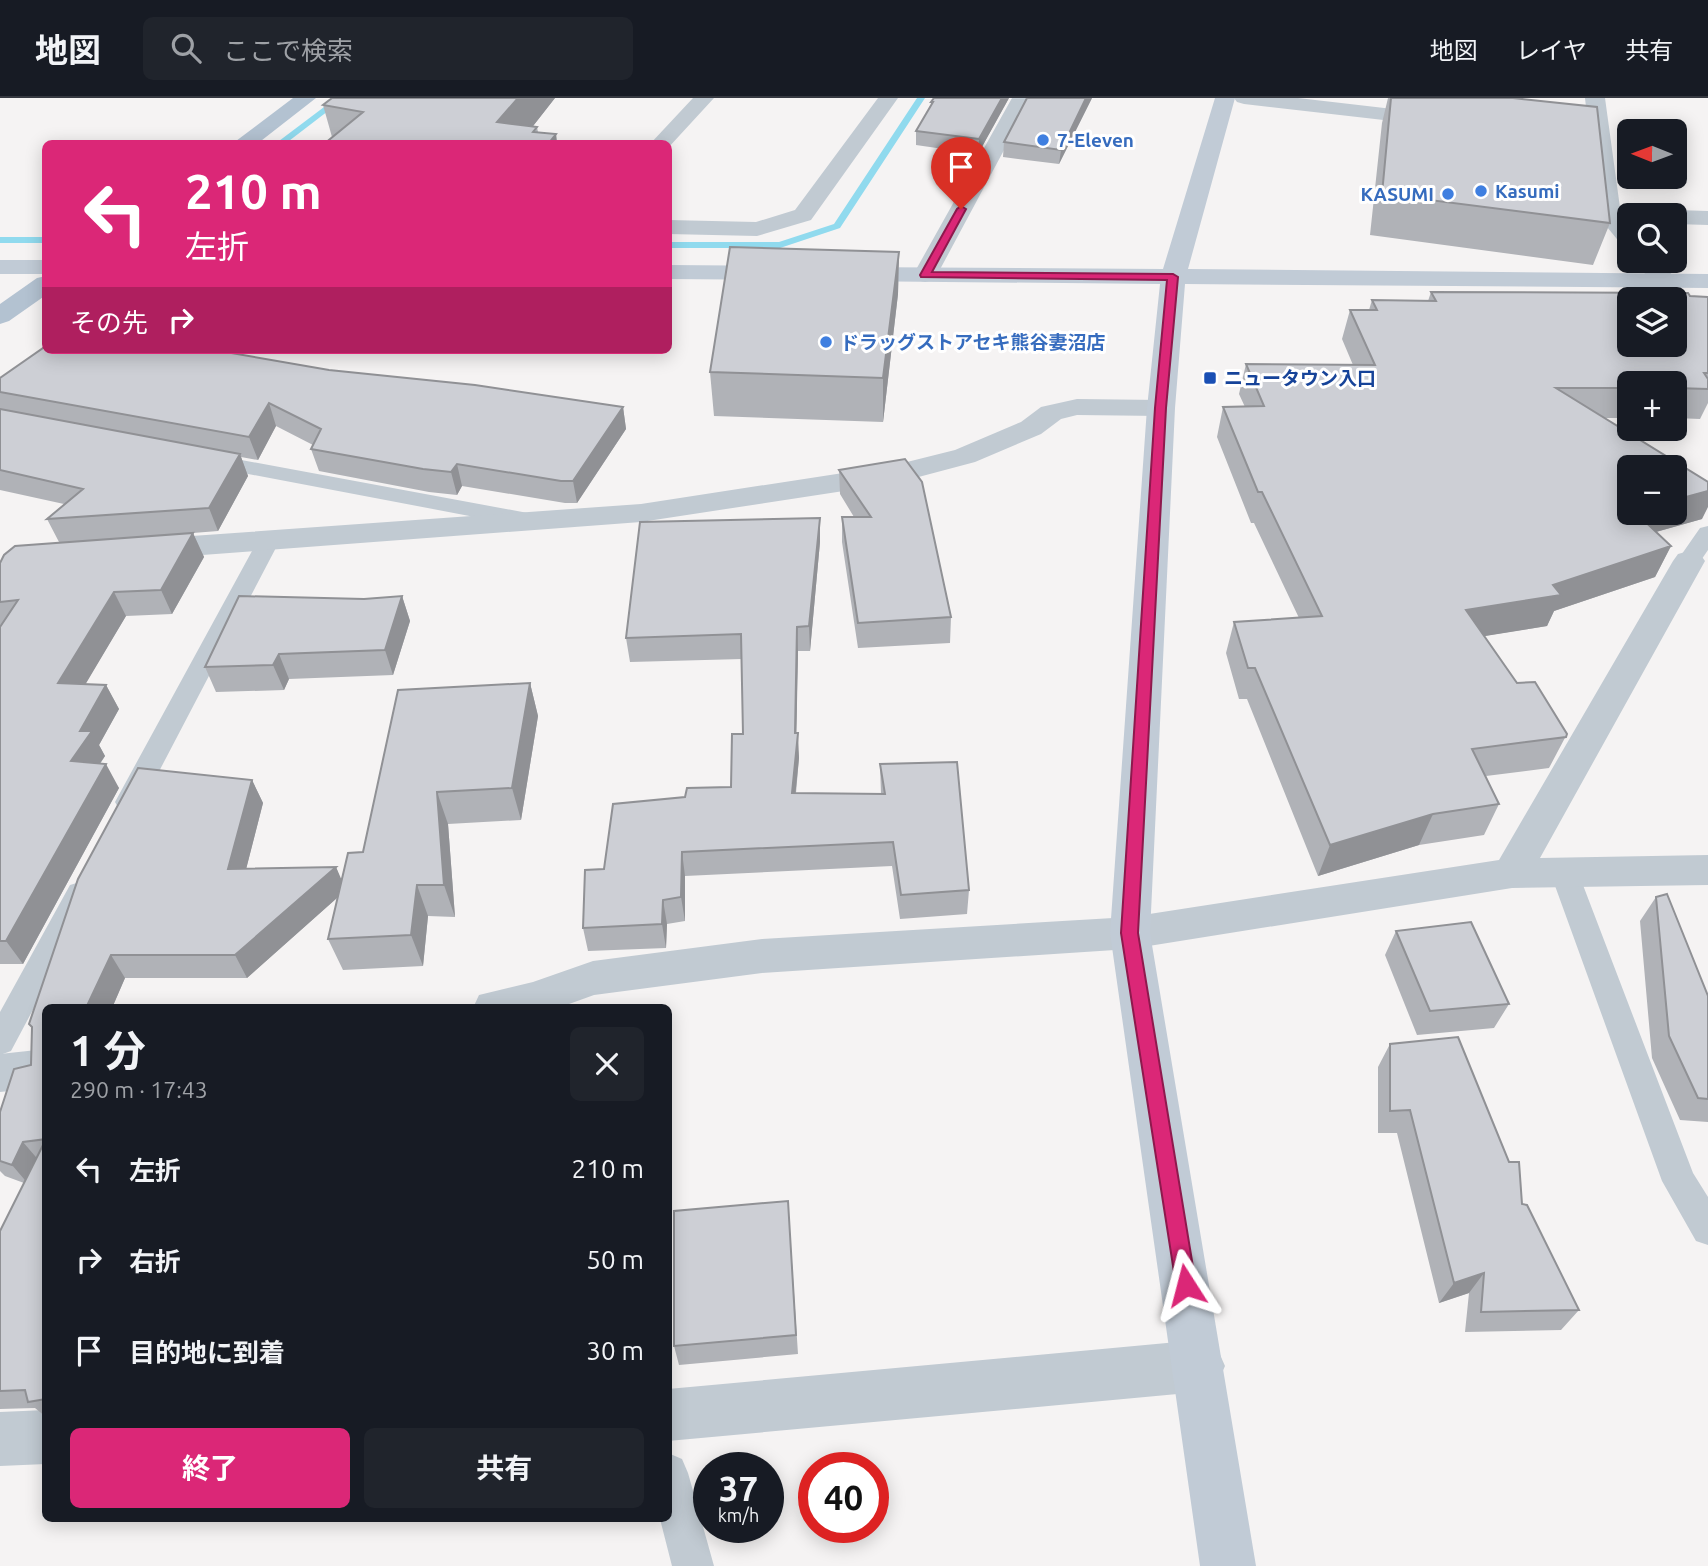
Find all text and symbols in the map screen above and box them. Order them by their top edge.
search box [143,17,633,80]
icon: search [167,29,205,67]
text: 地図 [35,31,101,68]
text: ここで検索 [223,36,353,65]
text: 地図 [1430,37,1478,64]
text: レイヤ [1516,37,1587,64]
text: 共有 [1625,37,1673,64]
north arrow [1617,119,1687,189]
map controls [1617,119,1687,525]
place label: 7-Eleven [1057,129,1134,151]
marker: 7-Eleven [1035,132,1051,148]
pin [931,137,991,209]
icon: arrive [942,148,980,186]
text: 210 m [185,163,322,218]
icon: left [70,168,161,259]
place label: Kasumi [1495,180,1560,202]
place label: KASUMI [1360,183,1434,205]
marker: Kasumi [1473,183,1489,199]
marker: KASUMI [1440,186,1456,202]
button: search [1617,203,1687,273]
text: 左折 [185,228,249,264]
button: layers [1617,287,1687,357]
icon: right [162,301,200,339]
text: その先 [70,308,148,337]
place label: ドラッグストアセキ熊谷妻沼店 [840,331,1106,353]
marker: ドラッグストアセキ熊谷妻沼店 [818,334,834,350]
place label: ニュータウン入口 [1224,367,1376,389]
marker: ニュータウン入口 [1202,370,1218,386]
button: + [1617,371,1687,441]
button: − [1617,455,1687,525]
text: 1 分 [70,1027,146,1074]
button: close [570,1027,644,1101]
text: 290 m · 17:43 [70,1077,208,1102]
icon: left [70,1150,108,1188]
text: 210 m [572,1154,644,1183]
text: 左折 [129,1156,181,1185]
icon: right [70,1241,108,1279]
text: 50 m [586,1245,644,1274]
text: 右折 [129,1247,181,1276]
position arrow [1149,1248,1223,1322]
icon: arrive [70,1332,108,1370]
text: 30 m [586,1336,644,1365]
text: 目的地に到着 [129,1338,285,1367]
button: 終了 [70,1428,350,1508]
button: 共有 [364,1428,644,1508]
speed limit sign: 40 [798,1452,889,1543]
text: 37 [719,1468,758,1508]
text: km/h [718,1505,759,1525]

